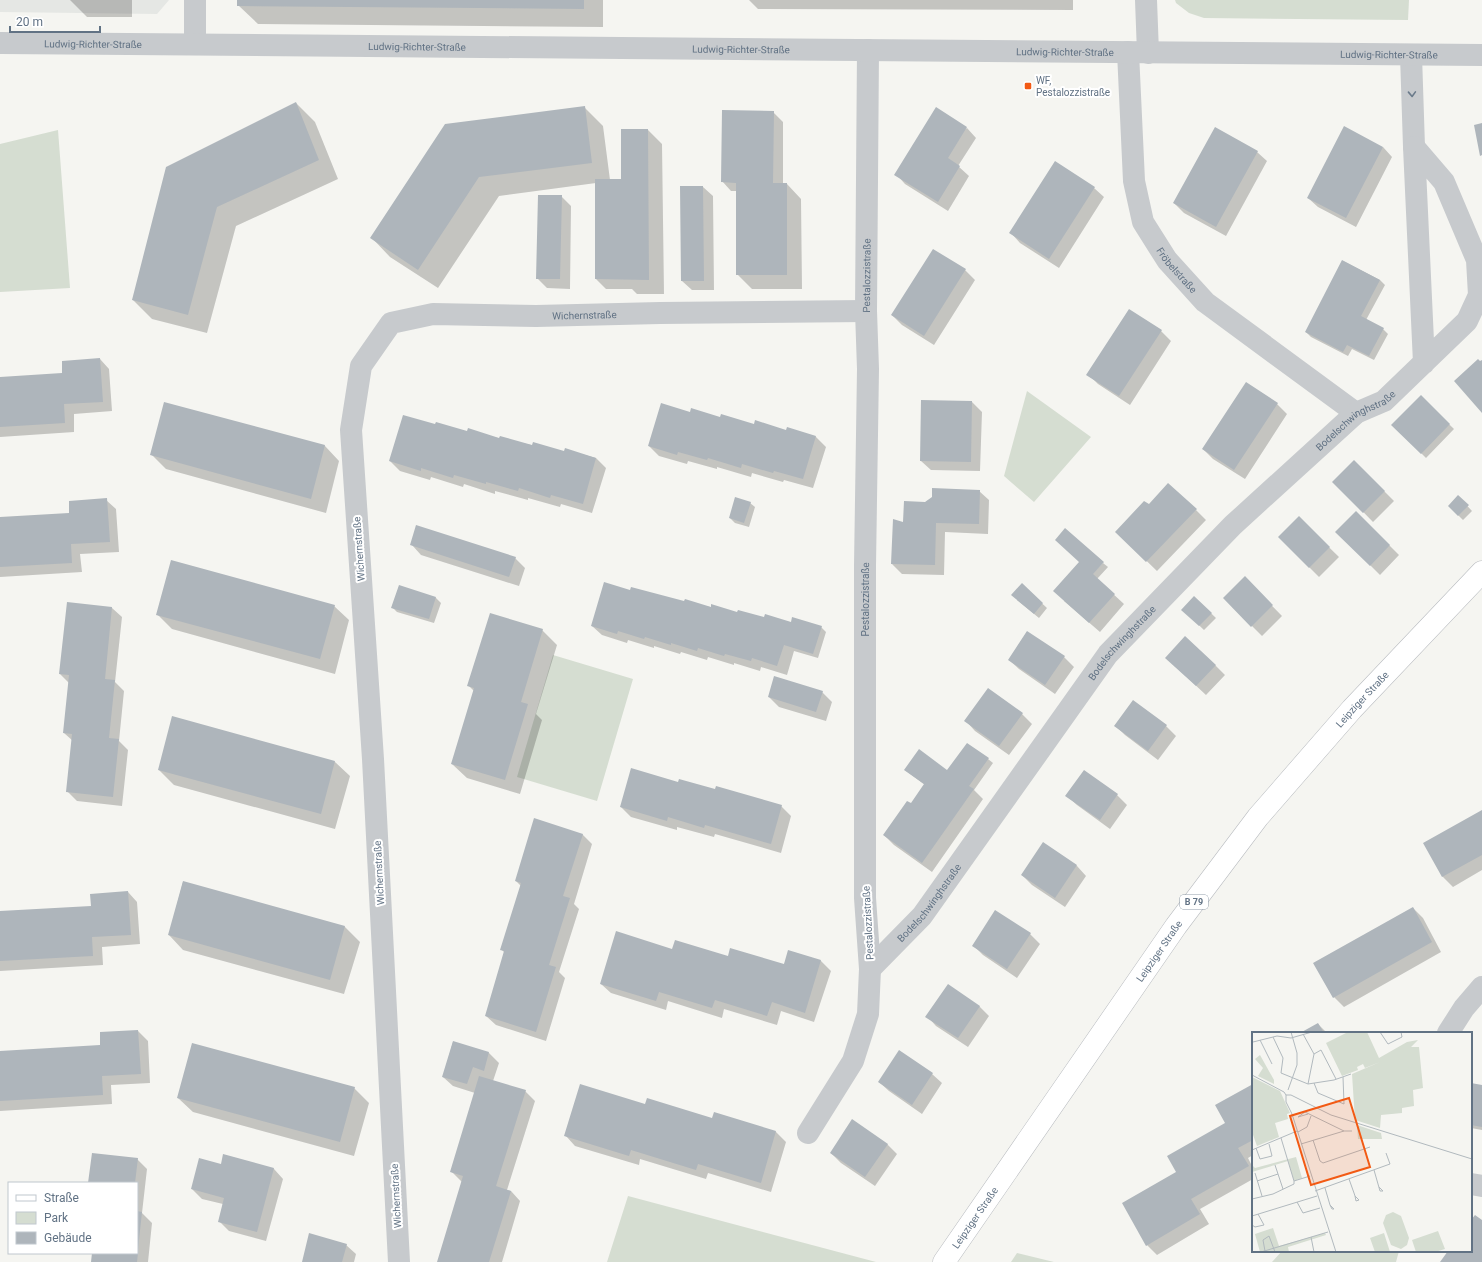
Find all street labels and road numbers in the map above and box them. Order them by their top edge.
street label: Ludwig-Richter-Straße [44,38,142,50]
street label: Ludwig-Richter-Straße [368,40,466,52]
street label: Ludwig-Richter-Straße [692,43,790,55]
street label: Ludwig-Richter-Straße [1016,46,1114,58]
street label: Ludwig-Richter-Straße [1340,48,1438,60]
street label: Pestalozzistraße [860,238,872,313]
street label: Fröbelstraße [1155,245,1199,295]
street label: Wichernstraße [552,309,617,321]
street label: Bodelschwinghstraße [1313,388,1397,453]
street label: Wichernstraße [351,516,367,582]
street label: Pestalozzistraße [859,562,871,637]
street label: Bodelschwinghstraße [1086,603,1158,682]
street label: Leipziger Straße [1333,669,1390,729]
street label: Wichernstraße [372,840,386,906]
street label: Bodelschwinghstraße [895,862,963,944]
street label: Pestalozzistraße [861,886,875,960]
road number: B 79 [1180,895,1208,909]
street label: Leipziger Straße [1134,918,1184,984]
street label: Wichernstraße [389,1163,403,1229]
street label: Leipziger Straße [950,1185,1000,1250]

